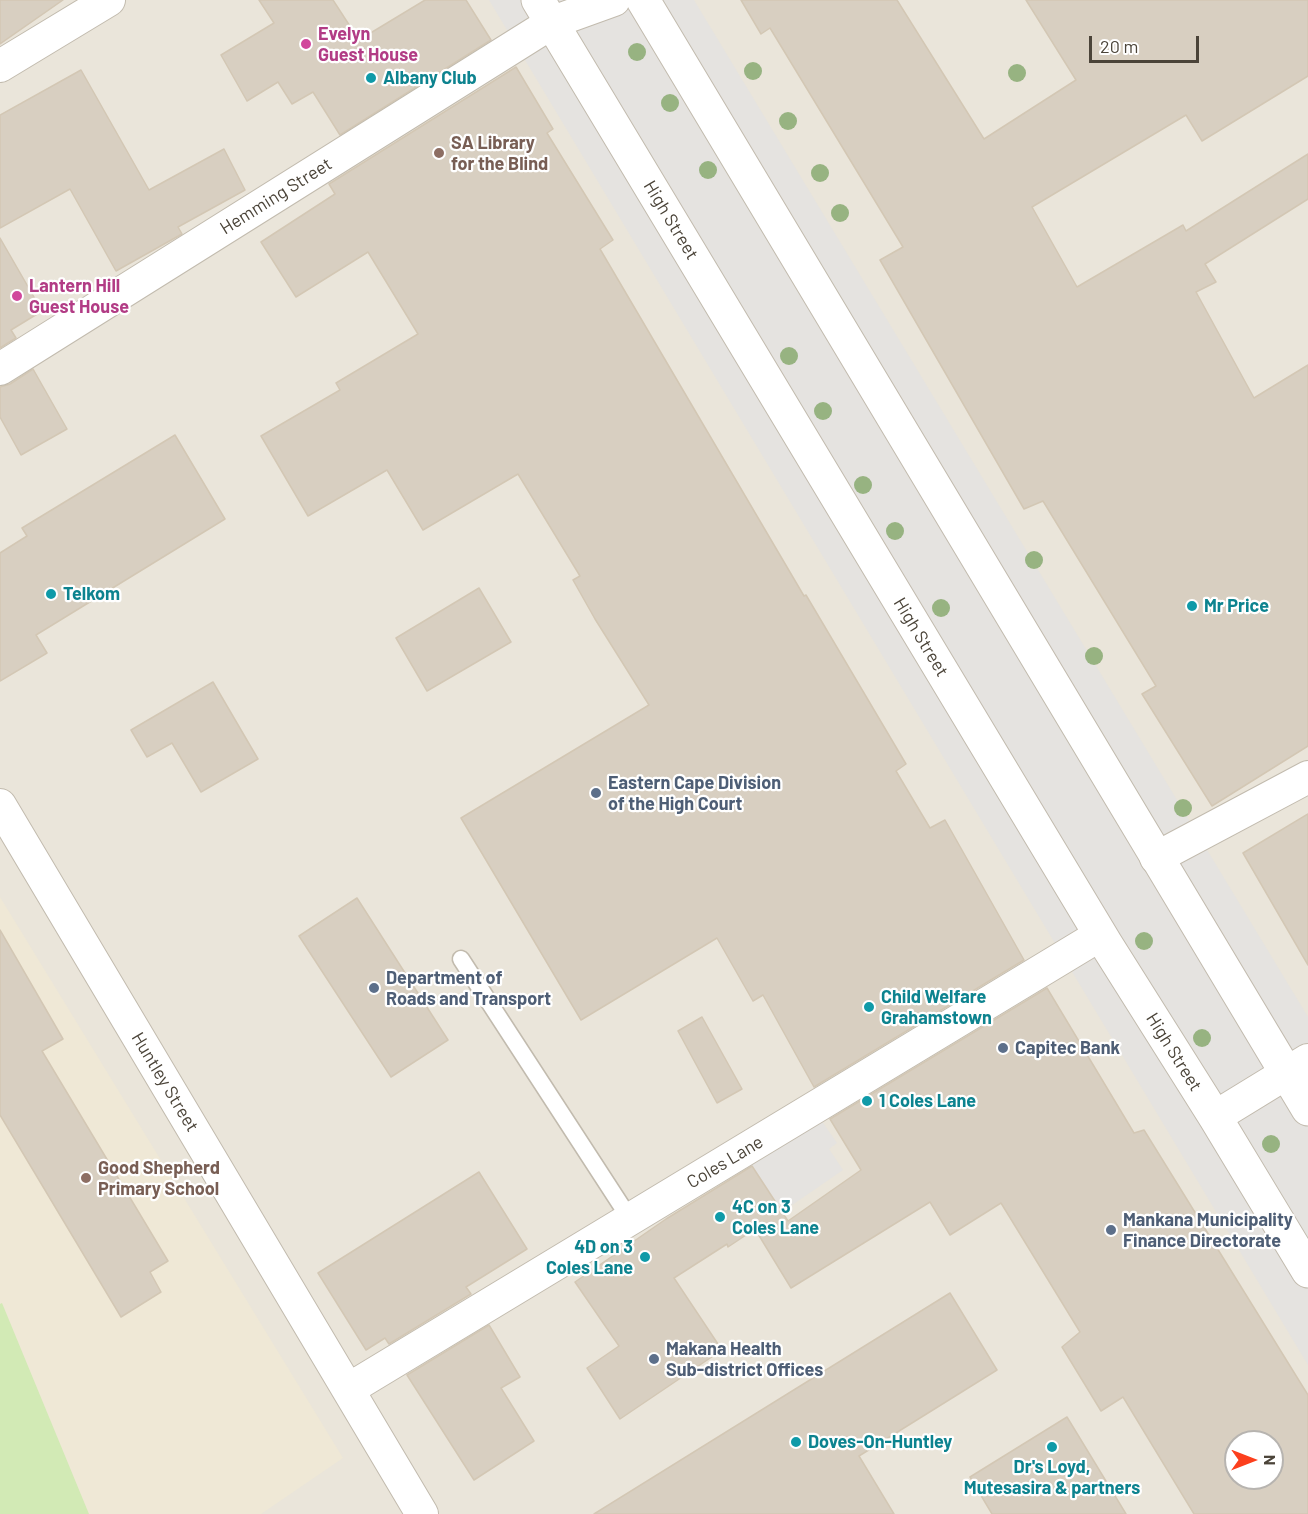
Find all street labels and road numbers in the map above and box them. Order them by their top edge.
street label: Hemming Street [216,153,336,239]
street label: High Street [639,177,703,263]
street label: High Street [889,594,953,680]
street label: High Street [1141,1009,1207,1095]
street label: Huntley Street [127,1028,203,1136]
street label: Coles Lane [683,1131,767,1193]

